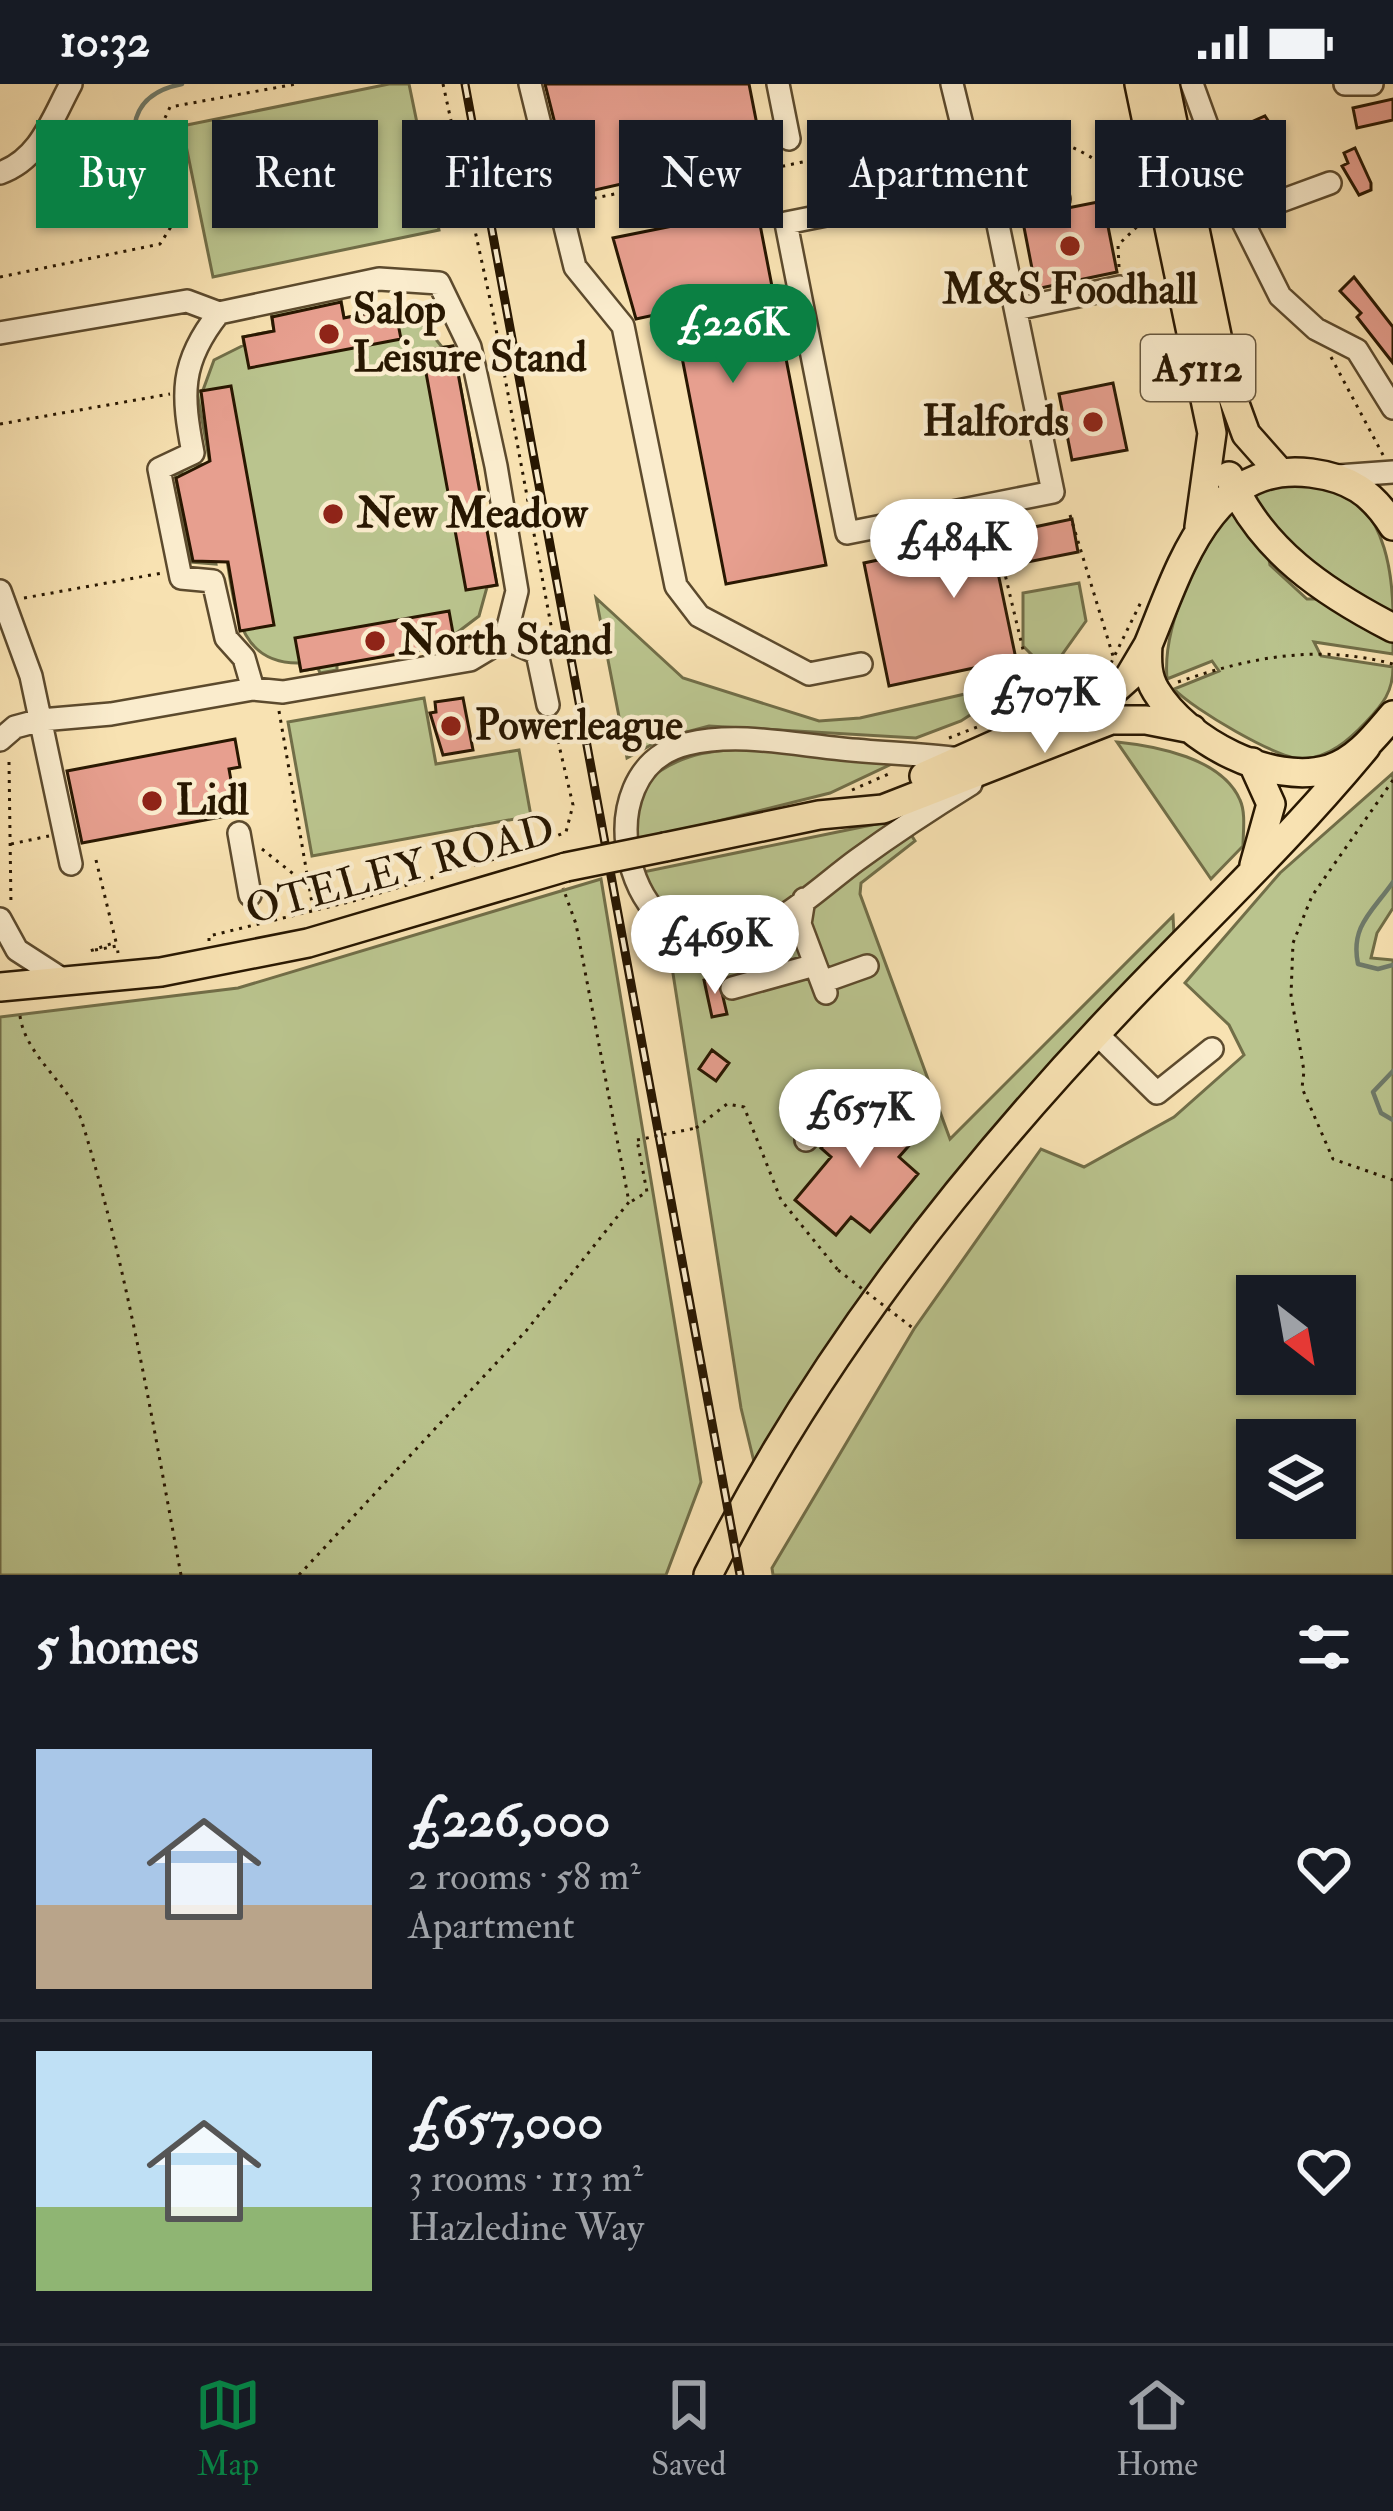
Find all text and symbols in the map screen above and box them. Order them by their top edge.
text: 10:32 [60,14,150,70]
chip: Buy [36,120,188,228]
chip: Rent [212,120,378,228]
chip: Filters [402,120,595,228]
chip: New [619,120,783,228]
chip: Apartment [807,120,1071,228]
chip: House [1095,120,1286,228]
marker: M&S Foodhall [1057,233,1083,259]
place label: M&S Foodhall [941,264,1198,316]
place label: Salop Leisure Stand [353,284,587,384]
pin: £226K [649,284,817,386]
text: £226K [677,298,789,347]
marker: Salop Leisure Stand [316,321,342,347]
road number: A5112 [1141,335,1255,401]
place label: Halfords [923,396,1069,448]
marker: Halfords [1080,409,1106,435]
place label: New Meadow [356,488,589,540]
pin: £484K [870,499,1038,601]
marker: New Meadow [320,501,346,527]
text: £484K [897,513,1011,562]
place label: North Stand [398,615,613,667]
marker: North Stand [362,628,388,654]
pin: £707K [961,654,1129,756]
text: £707K [990,668,1100,717]
place label: Powerleague [475,700,683,752]
marker: Powerleague [438,713,464,739]
place label: Lidl [176,775,249,827]
marker: Lidl [139,788,165,814]
street label: OTELEY ROAD [240,804,560,936]
pin: £469K [631,895,799,997]
text: £469K [658,909,772,958]
pin: £657K [776,1069,944,1171]
text: £657K [806,1083,914,1132]
north arrow [1236,1275,1356,1395]
map controls [1236,1275,1356,1539]
button: layers [1236,1419,1356,1539]
icon: filters [1291,1614,1357,1680]
text: 5 homes [36,1615,199,1679]
text: £226,000 [408,1788,610,1852]
icon: home [132,1797,276,1941]
icon: heart [1291,1836,1357,1902]
text: 2 rooms · 58 m² [408,1852,641,1901]
text: Apartment [408,1901,575,1950]
text: £657,000 [408,2090,603,2154]
icon: home [132,2099,276,2243]
icon: heart [1291,2138,1357,2204]
text: 3 rooms · 113 m² [408,2154,643,2203]
text: Hazledine Way [408,2203,644,2252]
tab: Map [195,2372,261,2485]
tab: Saved [651,2372,726,2485]
tab: Home [1116,2372,1198,2485]

